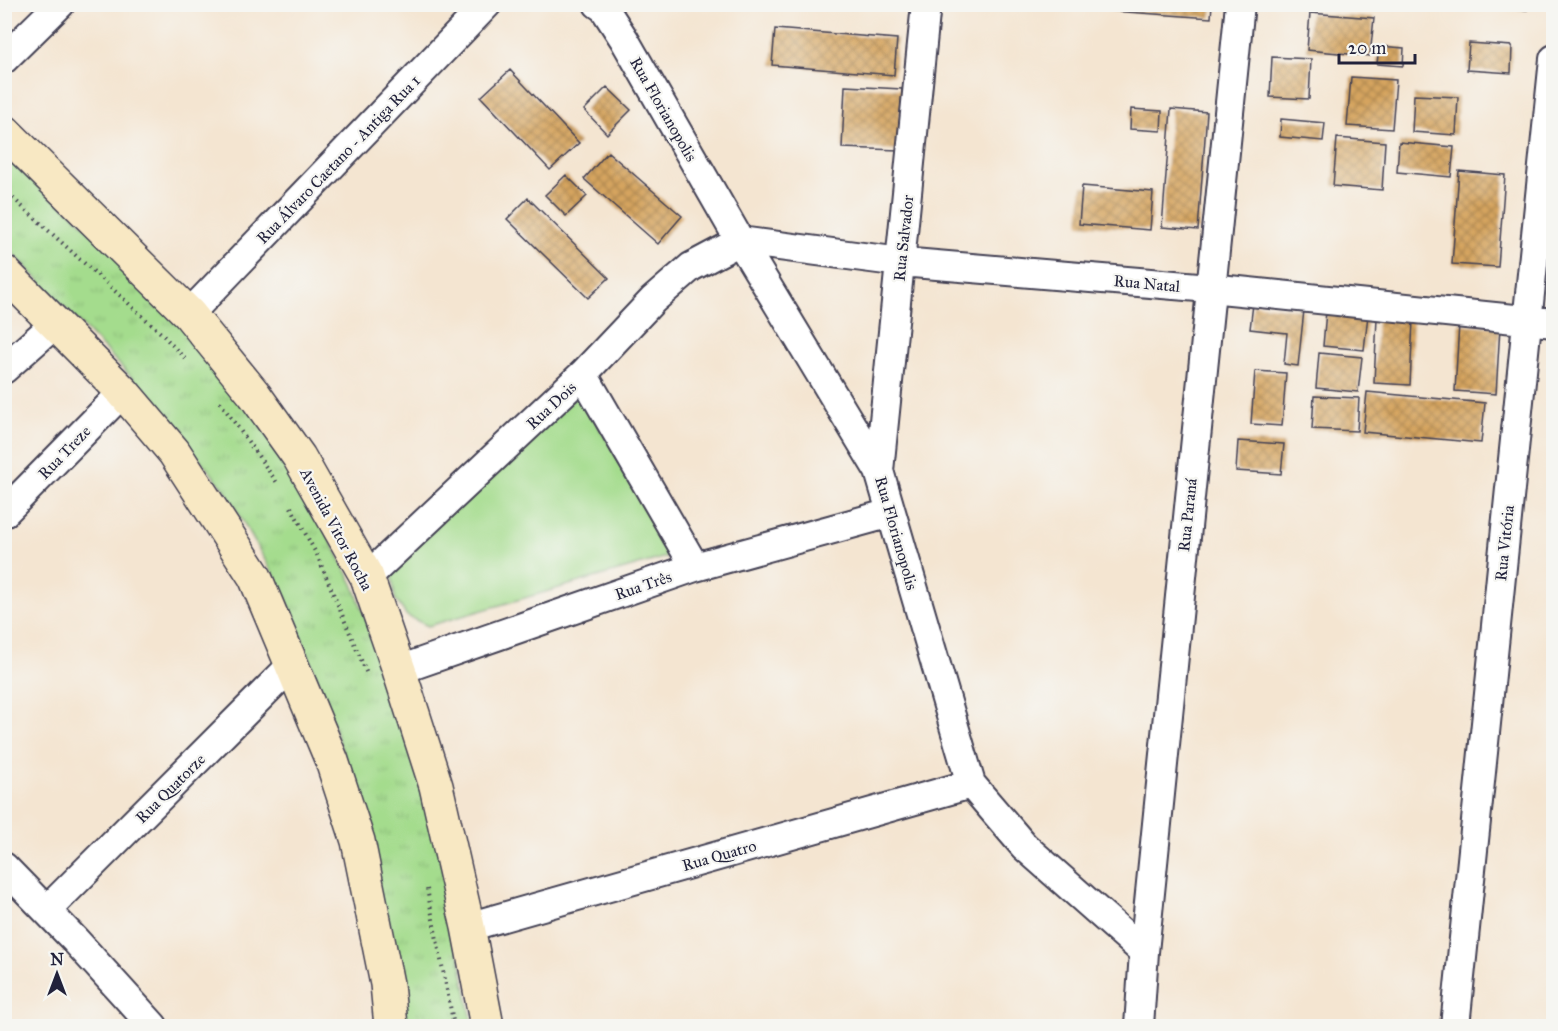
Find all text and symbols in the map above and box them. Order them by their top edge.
scale bar [1339,27,1416,65]
text: 20 m [1348,37,1386,59]
street label: Rua Florianopolis [626,54,701,165]
street label: Rua Álvaro Caetano - Antiga Rua 1 [252,70,425,248]
street label: Rua Salvador [890,194,917,282]
street label: Rua Natal [1113,271,1182,296]
street label: Rua Dois [523,378,580,433]
street label: Rua Treze [34,421,95,483]
street label: Avenida Vitor Rocha [296,464,377,594]
street label: Rua Florianopolis [871,474,922,592]
street label: Rua Paraná [1174,477,1201,553]
street label: Rua Vitória [1491,504,1518,582]
street label: Rua Três [612,567,674,604]
street label: Rua Quatorze [132,749,209,827]
street label: Rua Quatro [680,836,758,875]
north arrow [27,944,87,1004]
text: N [50,950,64,969]

